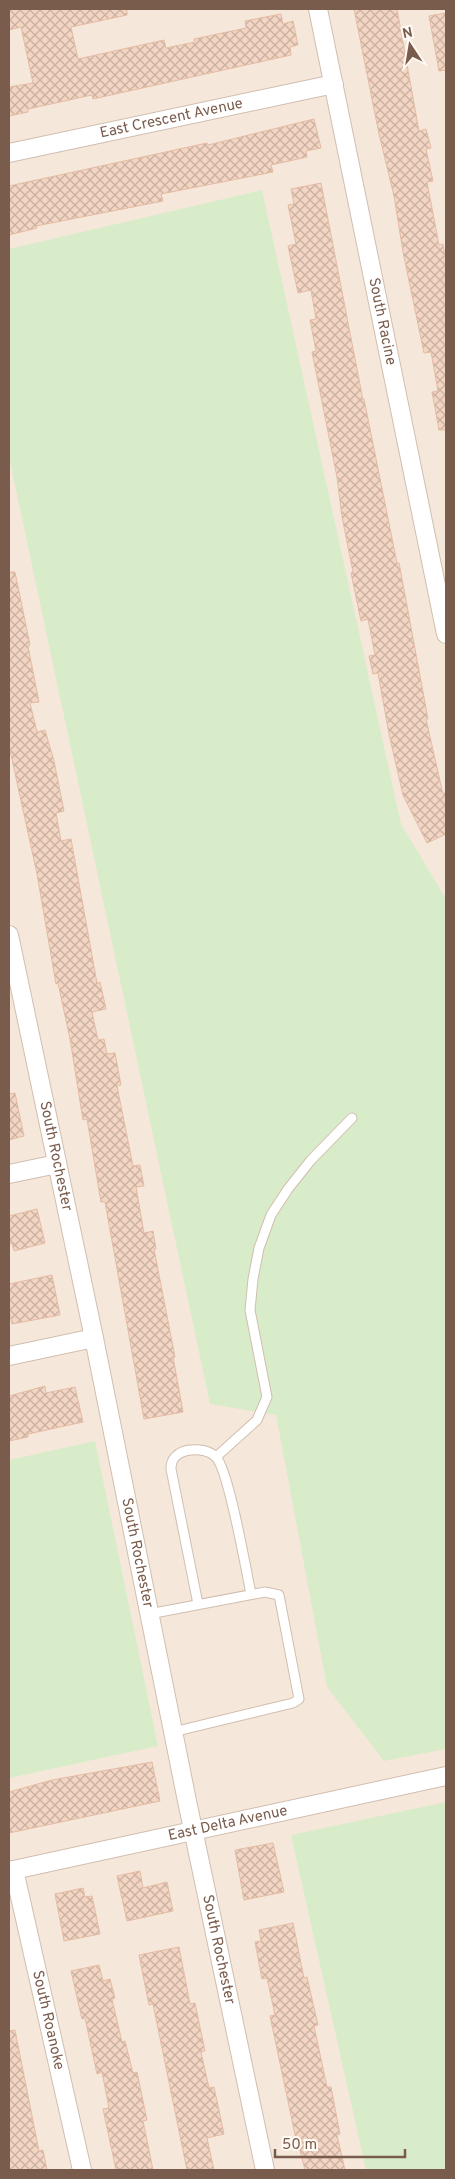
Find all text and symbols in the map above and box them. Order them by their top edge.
north arrow [385,20,435,70]
text: N [401,24,414,43]
street label: East Crescent Avenue [98,94,245,143]
street label: South Racine [364,276,400,367]
street label: South Rochester [35,1100,76,1213]
street label: South Rochester [117,1496,158,1610]
street label: East Delta Avenue [166,1801,289,1846]
street label: South Rochester [198,1893,239,2006]
street label: South Roanoke [28,1968,69,2072]
scale bar [275,2126,405,2158]
text: 50 m [282,2136,317,2155]

